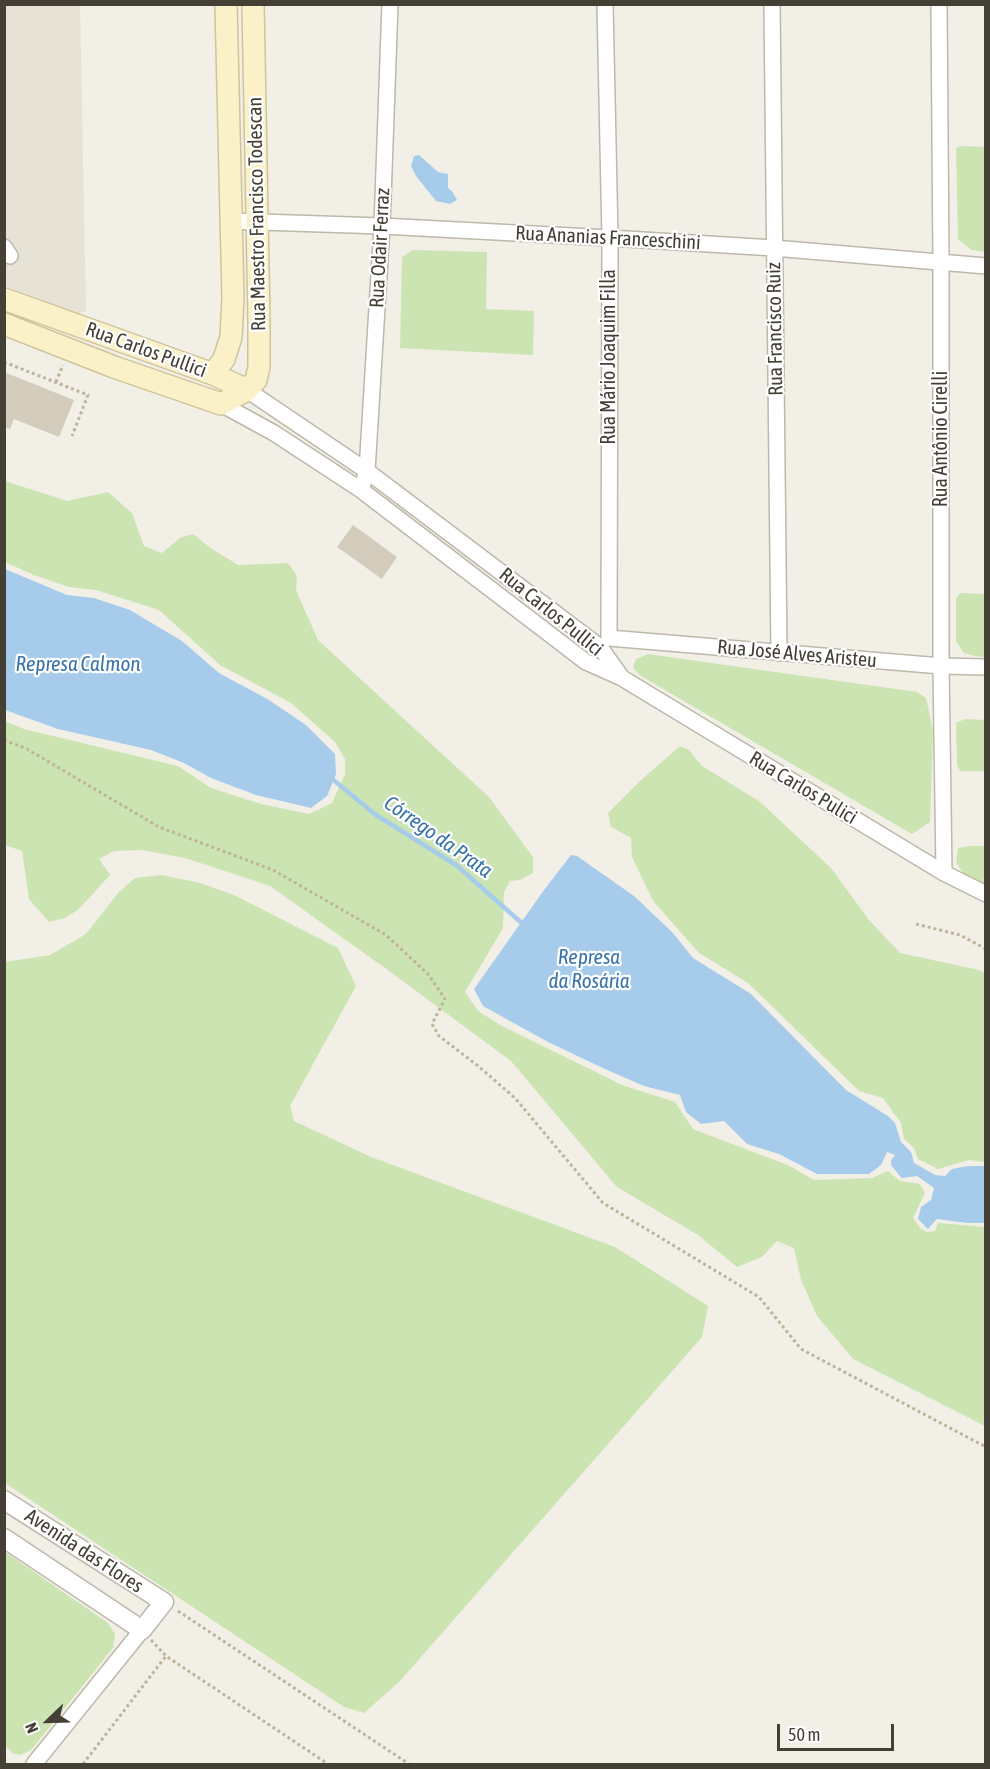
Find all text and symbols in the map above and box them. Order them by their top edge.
street label: Rua Maestro Francisco Todescan [243,97,271,331]
street label: Rua Odair Ferraz [365,187,395,309]
street label: Rua Ananias Franceschini [515,221,701,255]
street label: Rua Francisco Ruiz [762,262,788,396]
street label: Rua Mário Joaquim Filla [597,269,621,445]
street label: Rua Carlos Pullici [82,317,210,383]
street label: Rua Antônio Cirelli [929,371,953,507]
street label: Rua Carlos Pullici [494,563,608,661]
street label: Rua José Alves Aristeu [716,635,878,673]
water label: Represa Calmon [15,651,141,677]
street label: Rua Carlos Pulici [745,746,861,830]
water label: Córrego da Prata [379,790,497,884]
water label: Represa da Rosária [549,944,629,994]
street label: Avenida das Flores [20,1504,148,1598]
north arrow [18,1691,78,1751]
scale bar [780,1712,897,1750]
text: N [21,1720,42,1736]
text: 50 m [788,1724,820,1745]

